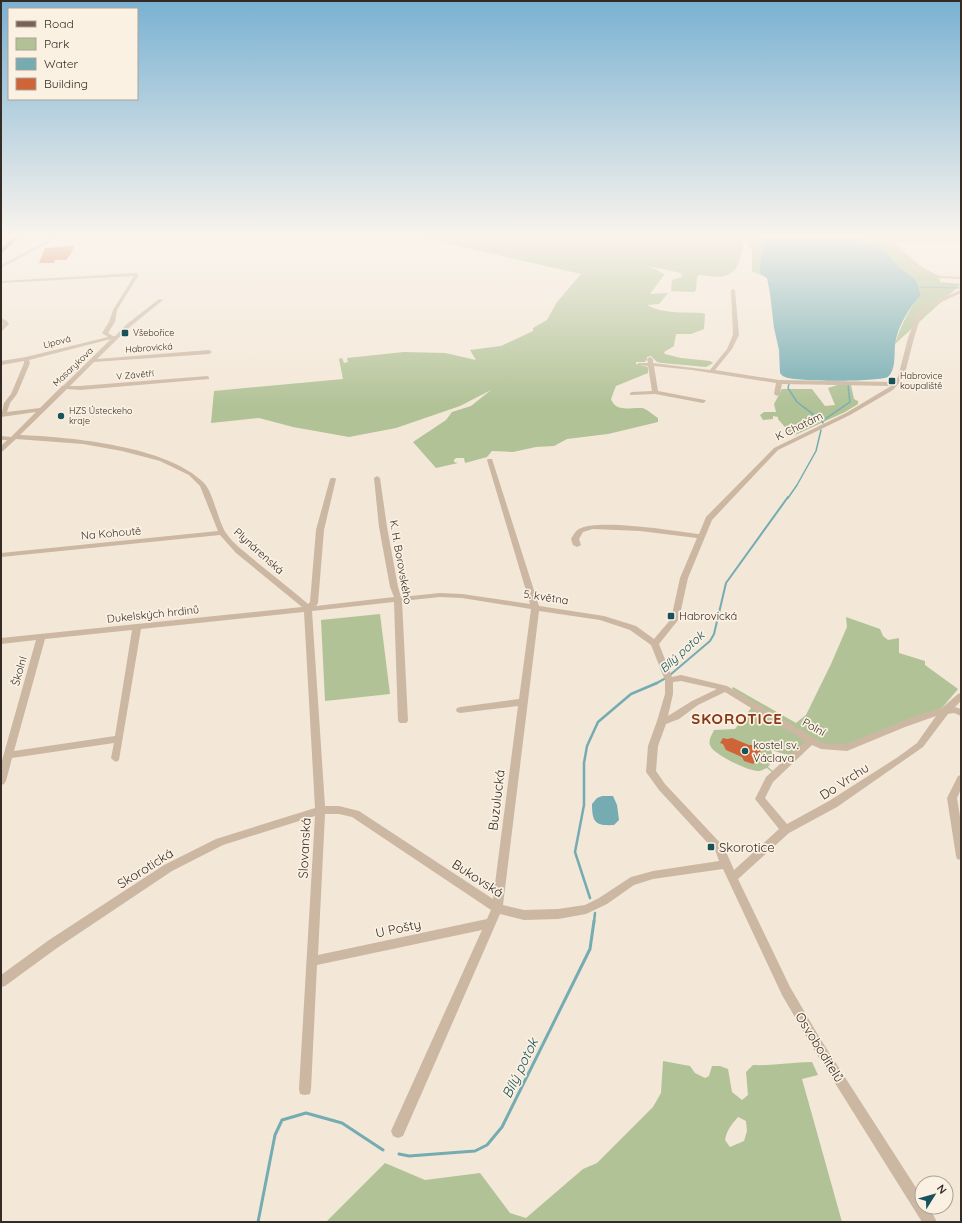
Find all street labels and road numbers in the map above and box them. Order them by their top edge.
street label: Lipová [42,333,72,350]
street label: Habrovická [125,340,173,355]
street label: Masarykova [50,345,95,388]
street label: V Závětří [116,367,154,382]
street label: K Chatám [773,409,825,443]
street label: K. H. Borovského [387,519,415,606]
street label: Na Kohoutě [80,523,142,543]
street label: Plynárenská [231,525,287,577]
street label: 5. května [523,587,569,607]
street label: Dukelských hrdinů [106,602,200,626]
street label: Školní [8,654,30,687]
street label: Polní [800,715,829,739]
street label: Do Vrchu [816,759,872,803]
street label: Buzulucká [484,769,508,831]
street label: Slovanská [294,817,314,879]
street label: Skorotická [114,844,176,892]
street label: Bukovská [449,855,507,901]
street label: U Pošty [374,915,422,941]
street label: Osvoboditelů [792,1009,848,1085]

